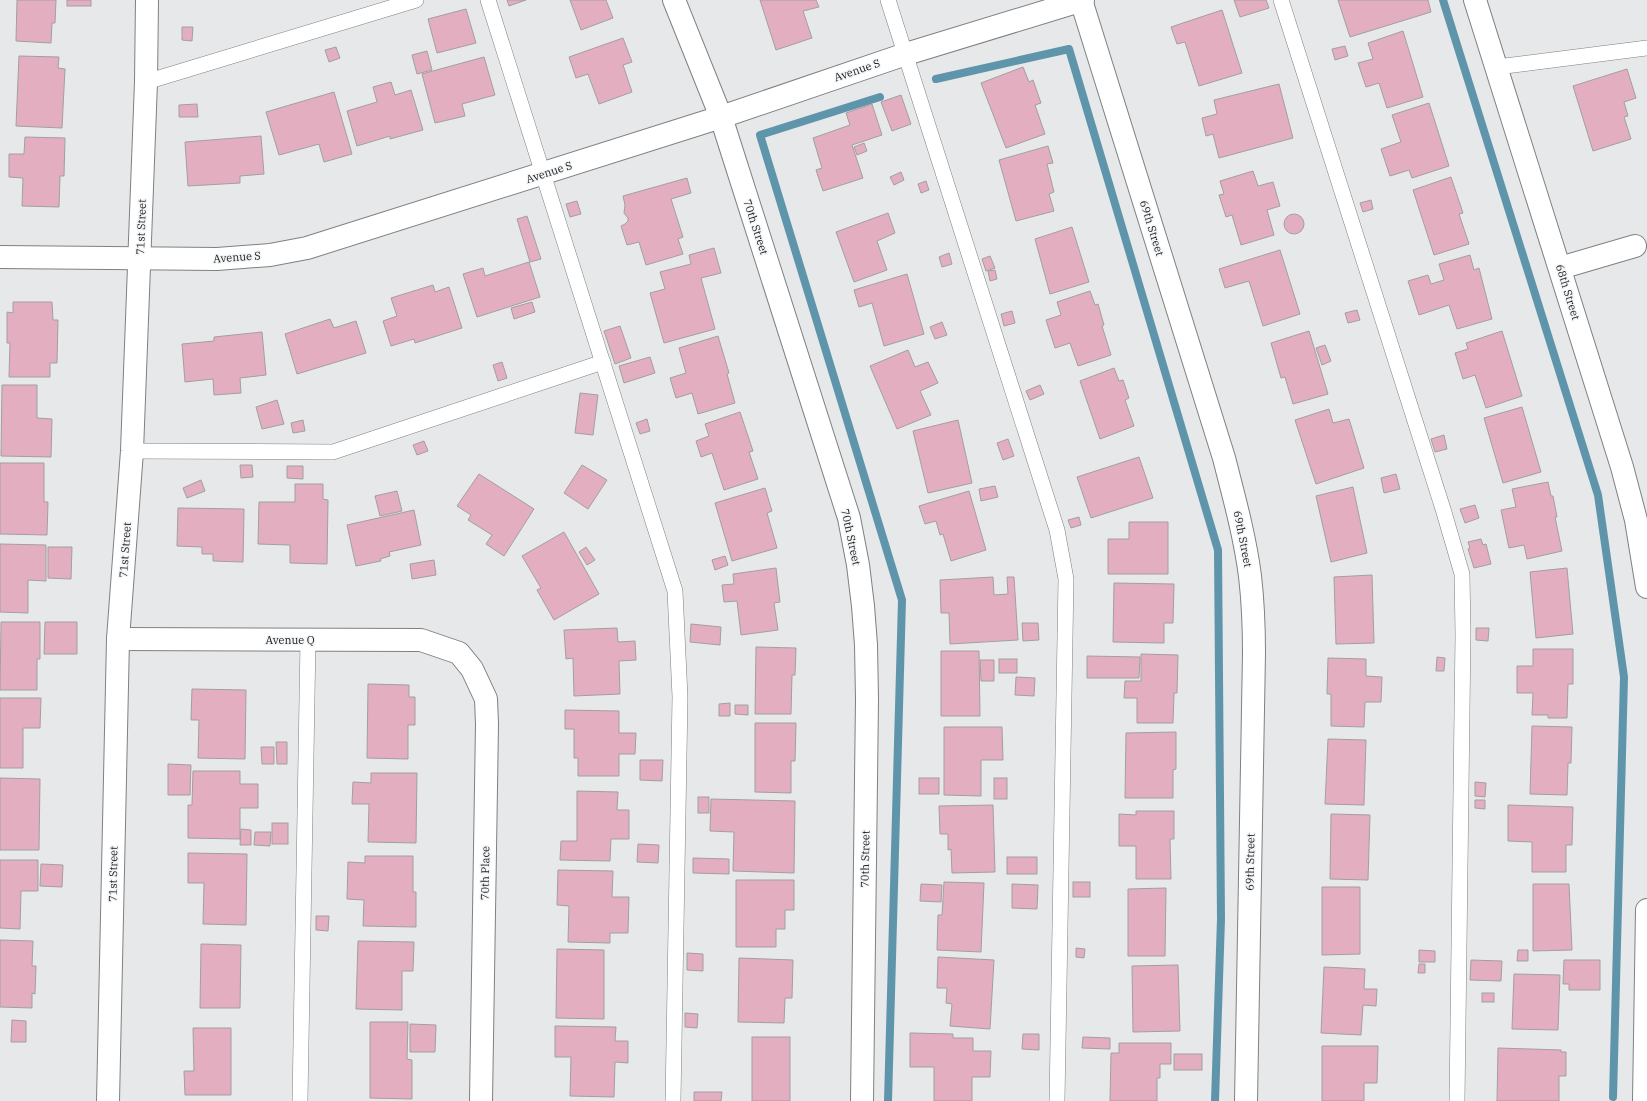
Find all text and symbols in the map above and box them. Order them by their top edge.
street label: Avenue S [832,56,882,84]
street label: Avenue S [524,158,574,186]
street label: 70th Street [740,198,772,257]
street label: 71st Street [133,199,149,255]
street label: 69th Street [1137,199,1167,258]
street label: Avenue S [213,248,261,266]
street label: 68th Street [1553,263,1583,322]
street label: 70th Street [838,507,864,567]
street label: 69th Street [1231,509,1255,569]
street label: 71st Street [116,522,134,578]
street label: Avenue Q [265,633,315,647]
street label: 70th Street [858,830,873,888]
street label: 69th Street [1243,833,1258,891]
street label: 71st Street [106,846,120,902]
street label: 70th Place [478,846,492,900]

